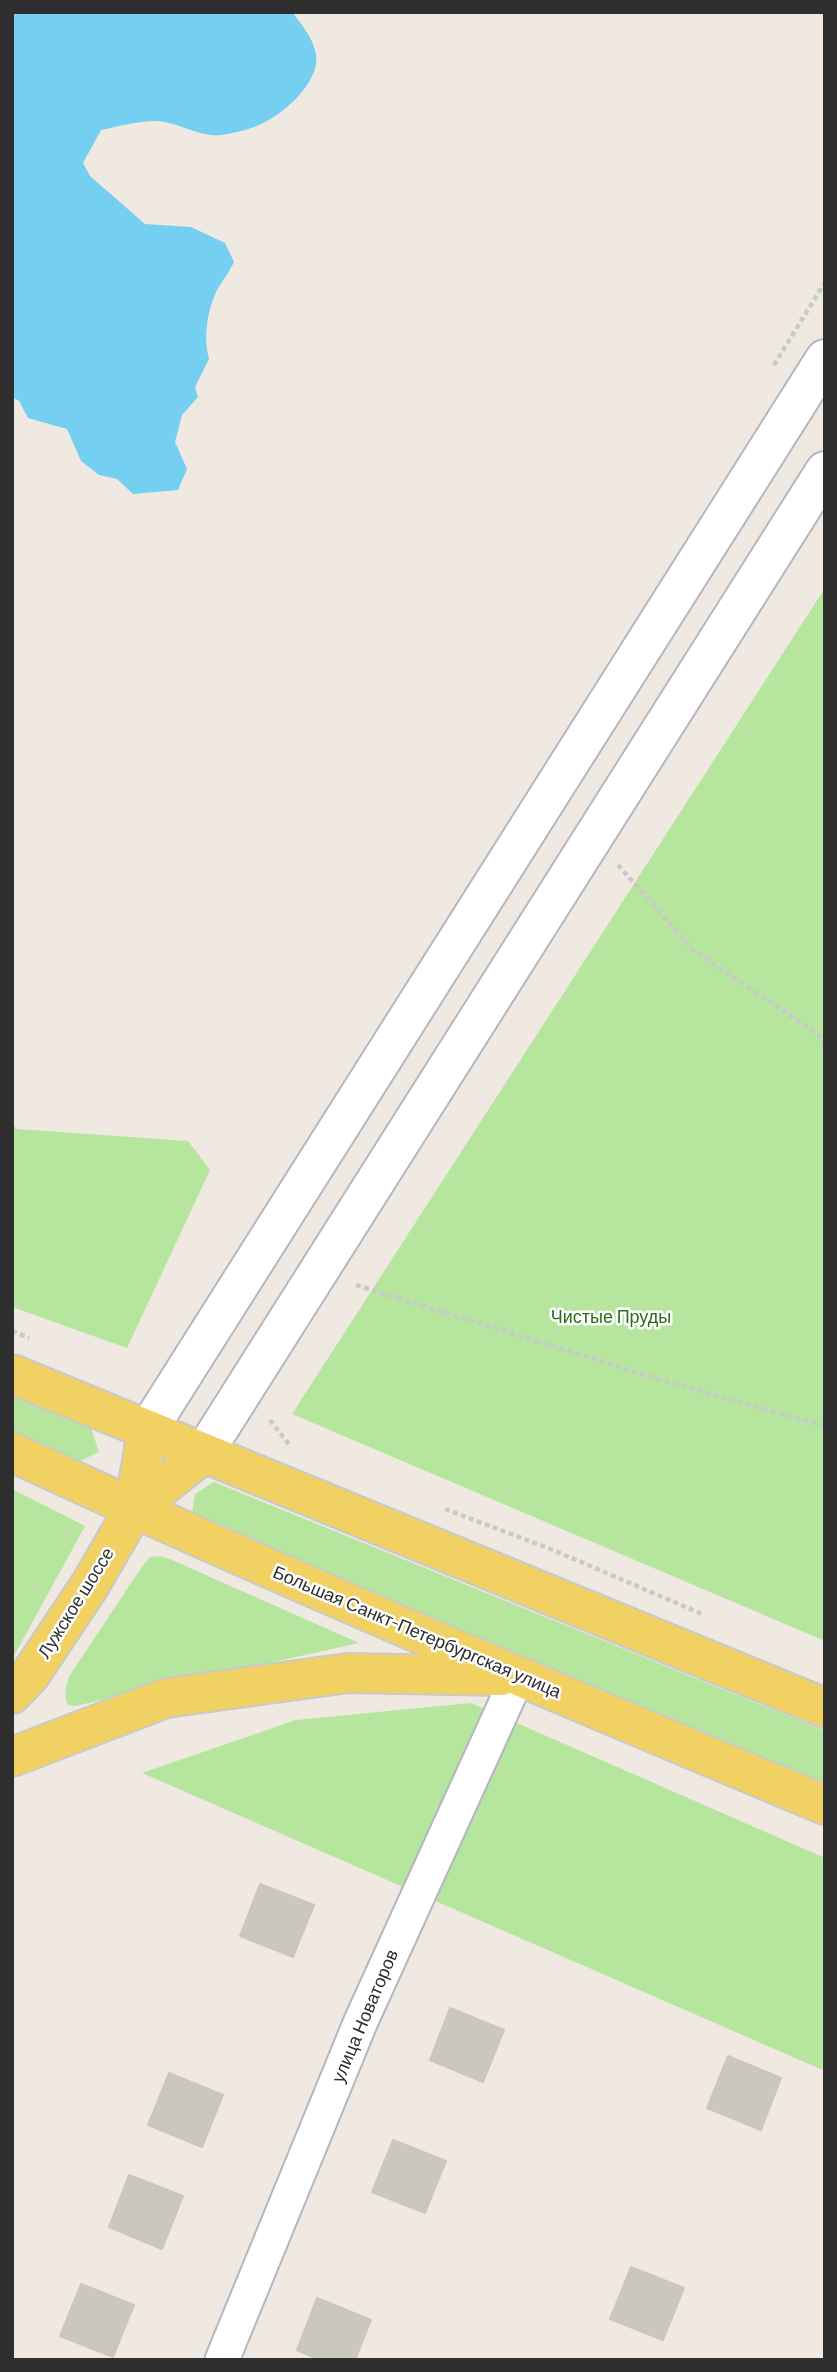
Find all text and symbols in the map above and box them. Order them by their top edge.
park label: Чистые Пруды [551,1306,671,1328]
street label: Лужское шоссе [33,1544,119,1662]
street label: Большая Санкт-Петербургская улица [270,1561,564,1703]
street label: улица Новаторов [327,1946,403,2086]

